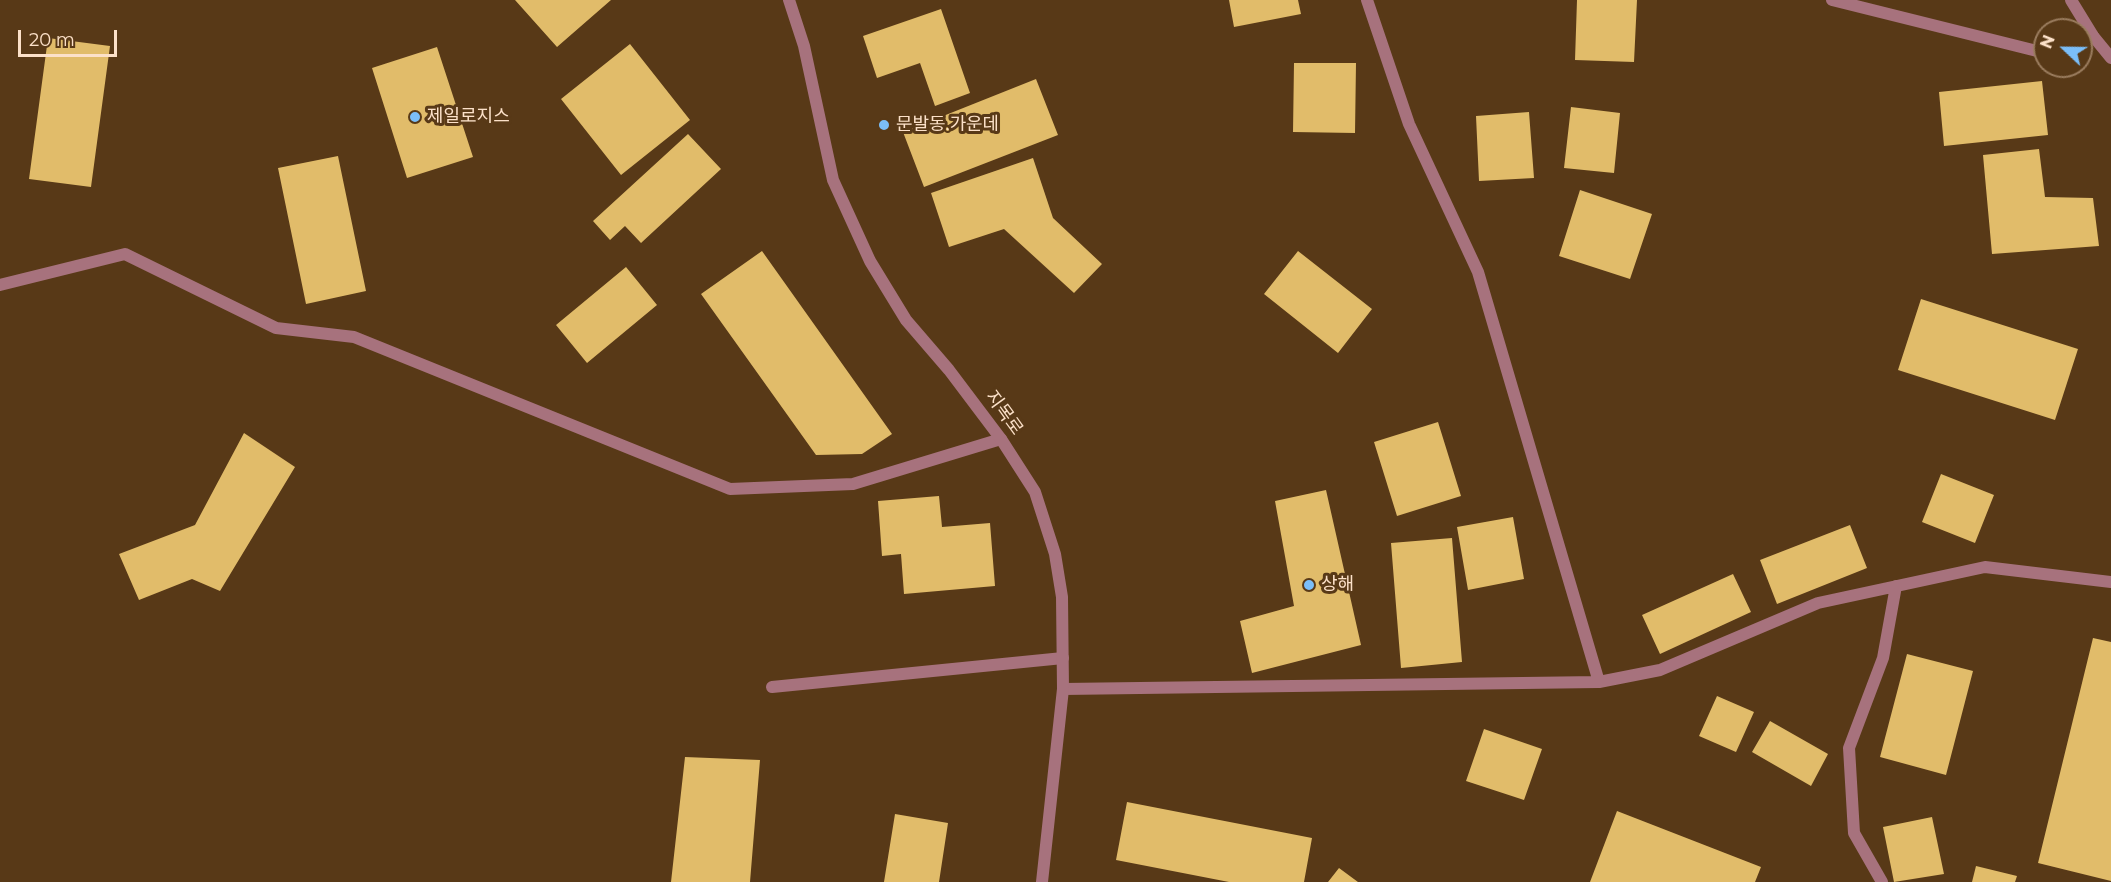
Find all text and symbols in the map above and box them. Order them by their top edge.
scale bar [21,18,120,56]
north arrow [2033,18,2093,78]
text: 20 m [29,29,75,51]
text: N [2036,32,2059,51]
place label: 제일로지스 [427,106,510,128]
marker: 제일로지스 [408,110,422,124]
place label: 문발동.가운데 [896,114,999,136]
marker: 문발동.가운데 [877,118,891,132]
street label: 지목로 [981,387,1027,439]
place label: 상해 [1321,574,1354,596]
marker: 상해 [1302,578,1316,592]

